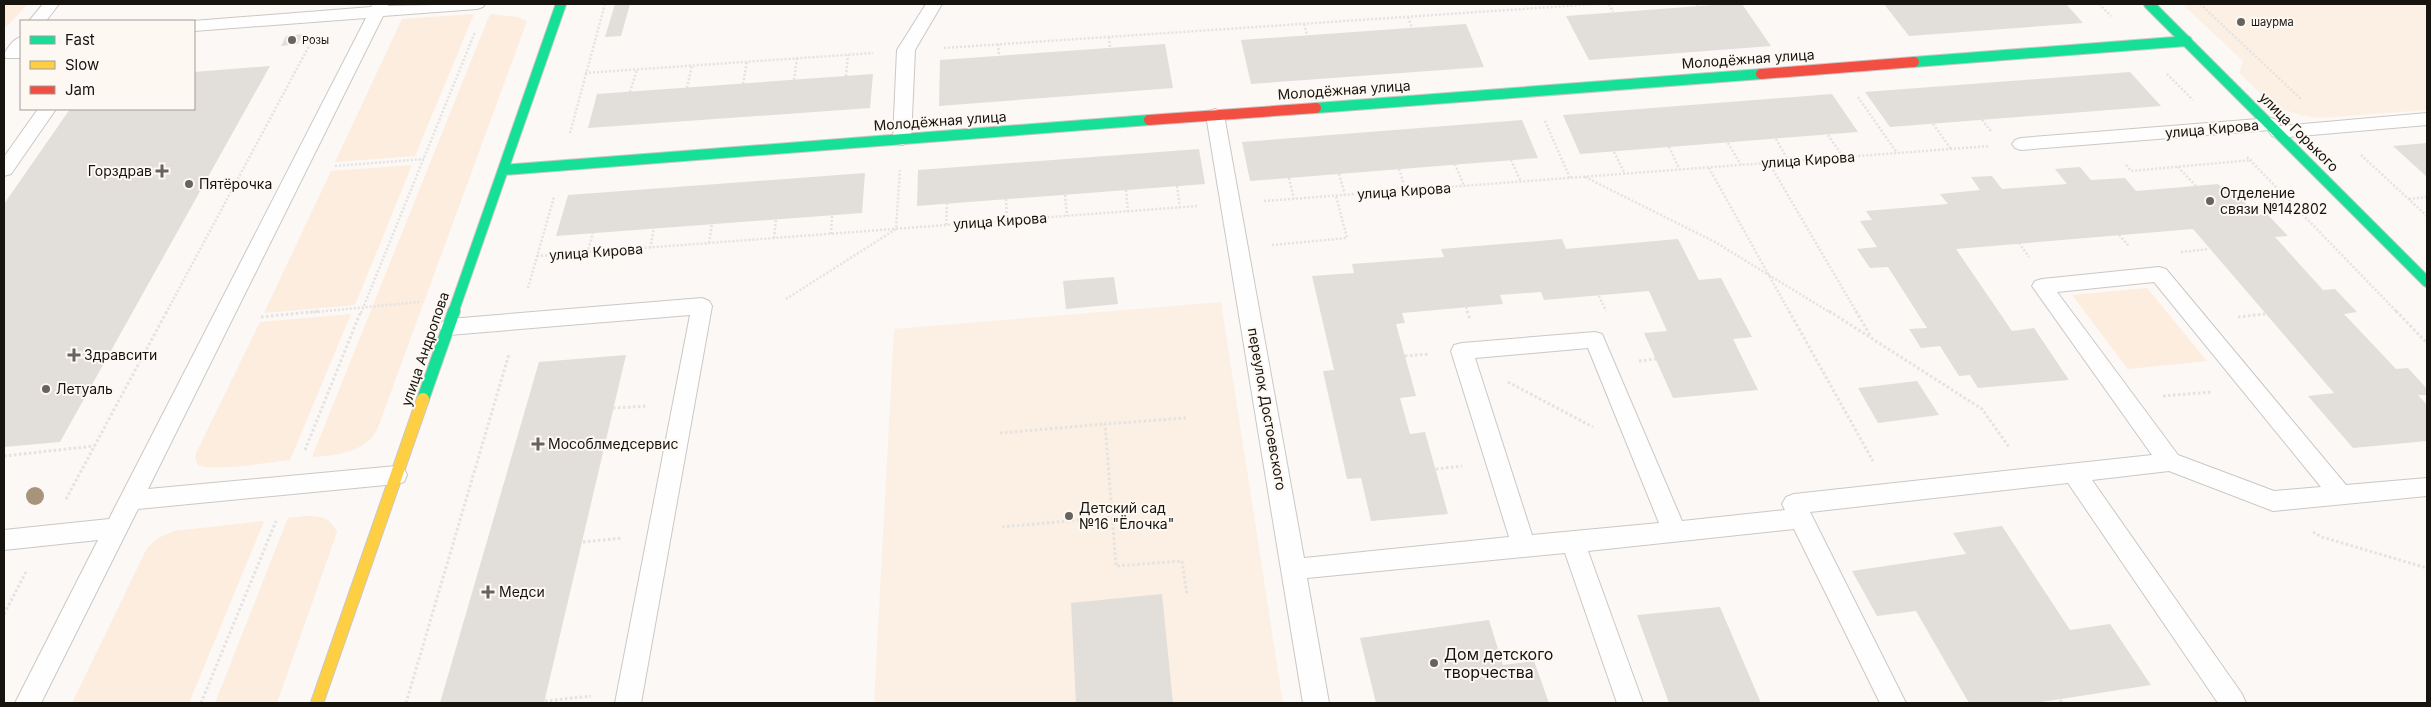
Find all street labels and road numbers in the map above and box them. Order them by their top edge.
street label: Молодёжная улица [1681,45,1815,72]
street label: Молодёжная улица [1277,76,1411,103]
street label: улица Горького [2256,88,2343,175]
street label: Молодёжная улица [873,107,1007,134]
street label: улица Кирова [2164,116,2260,141]
street label: улица Кирова [1760,148,1856,171]
street label: улица Кирова [1356,179,1452,202]
street label: улица Кирова [952,209,1048,232]
street label: улица Кирова [548,240,644,263]
street label: улица Андропова [397,289,452,408]
street label: переулок Достоевского [1245,326,1290,491]

